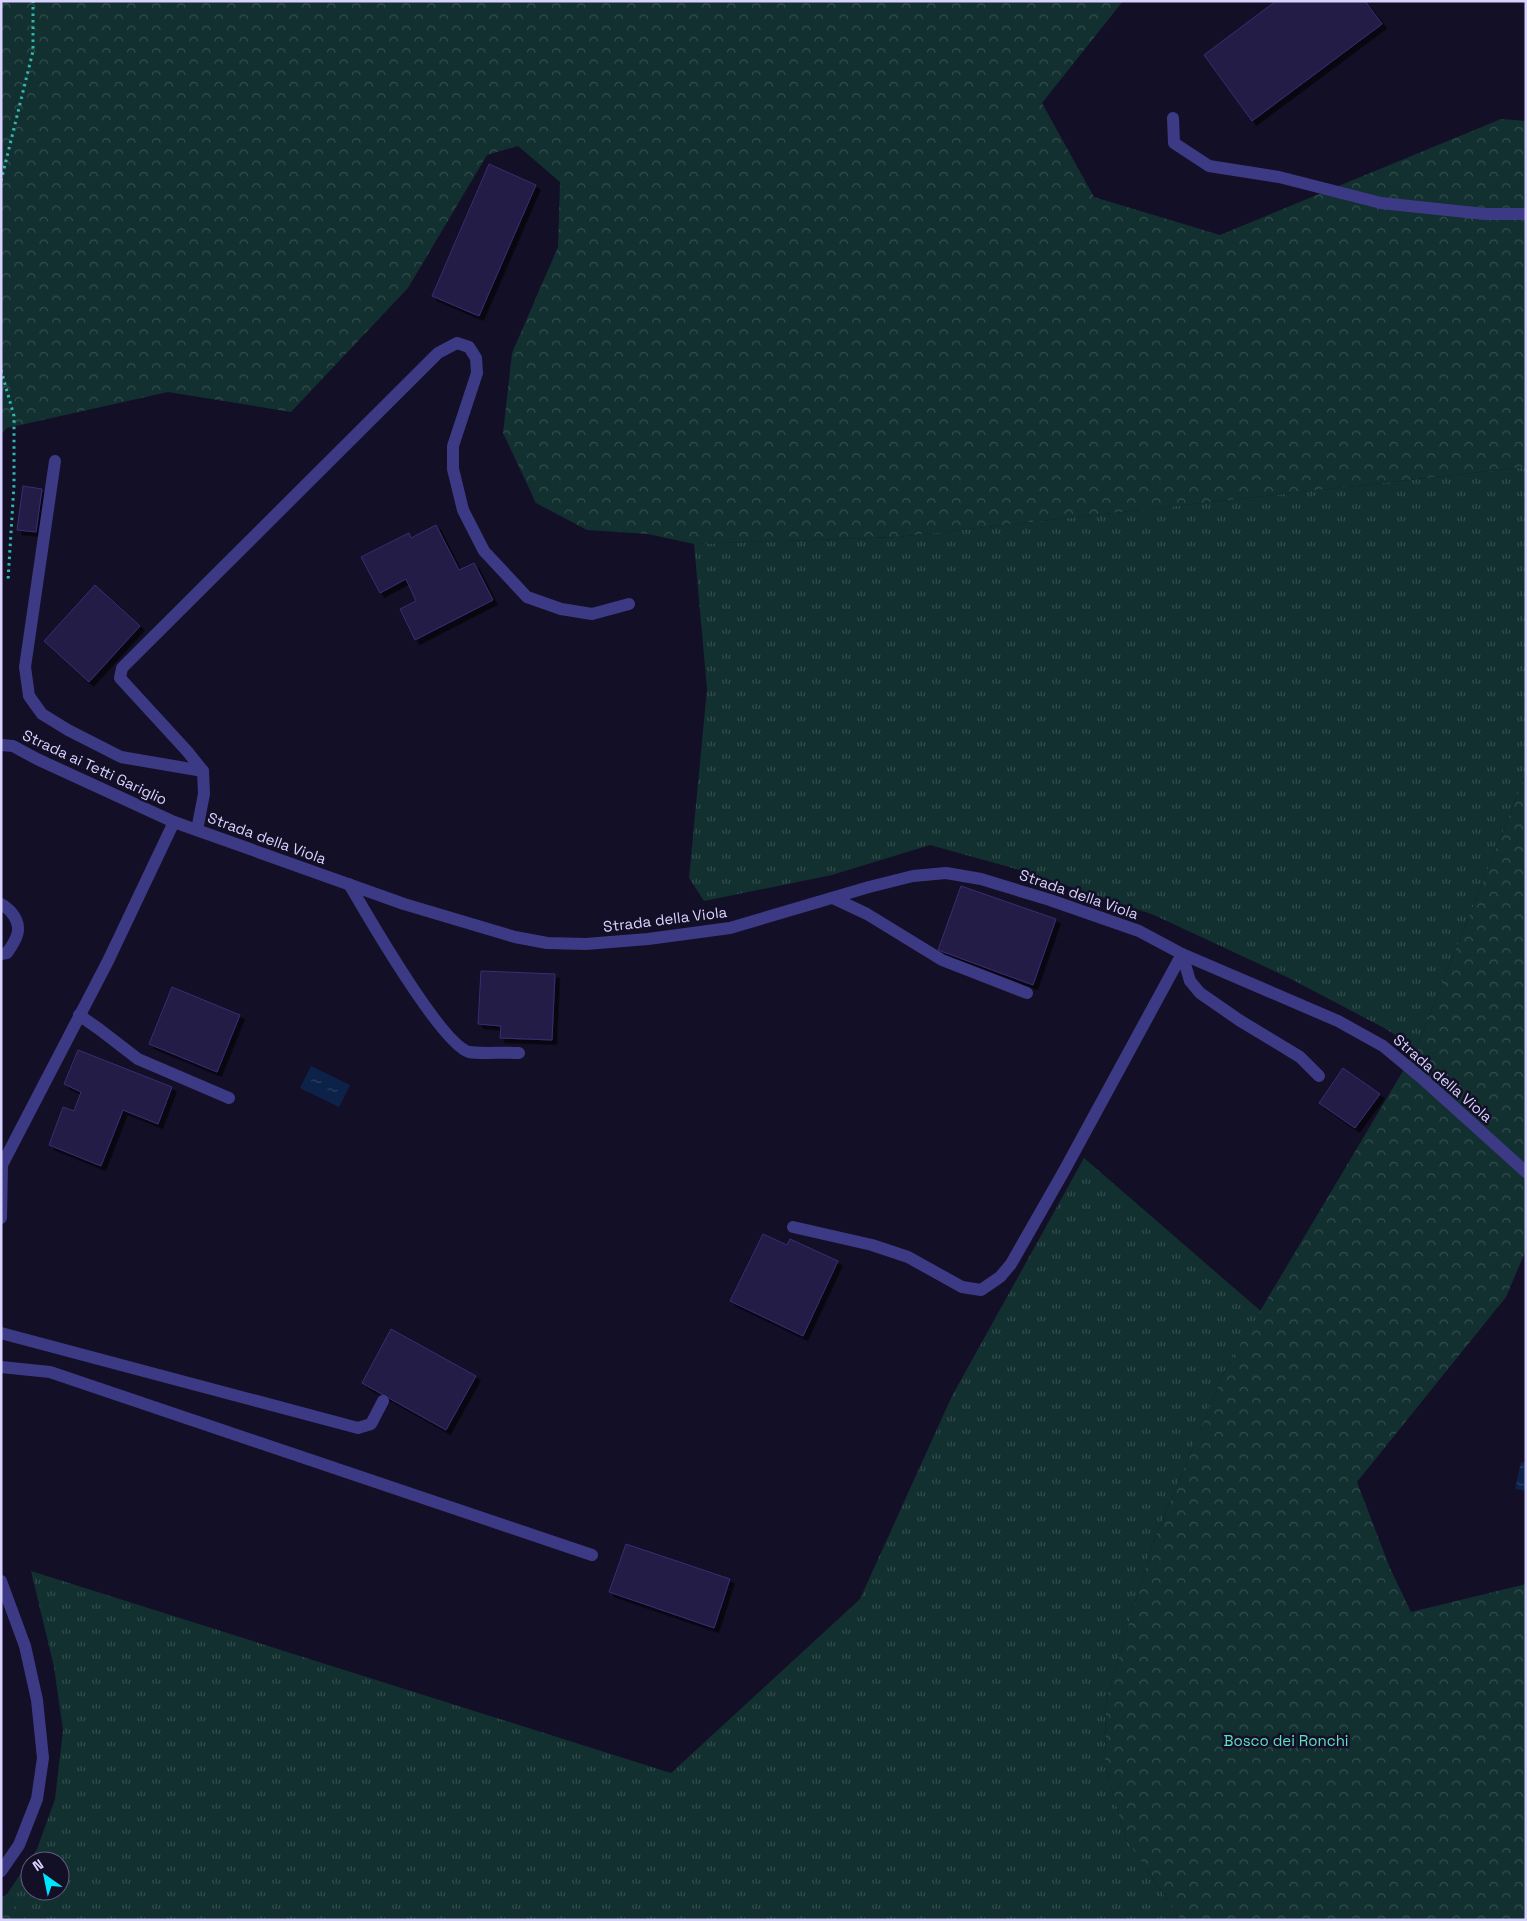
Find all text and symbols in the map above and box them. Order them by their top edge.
street label: Strada ai Tetti Gariglio [20,725,170,809]
street label: Strada della Viola [205,808,329,868]
street label: Strada della Viola [1017,865,1141,923]
street label: Strada della Viola [602,902,728,936]
street label: Strada della Viola [1390,1030,1497,1126]
park label: Bosco dei Ronchi [1223,1731,1349,1750]
north arrow [20,1851,70,1901]
text: N [29,1855,47,1875]

